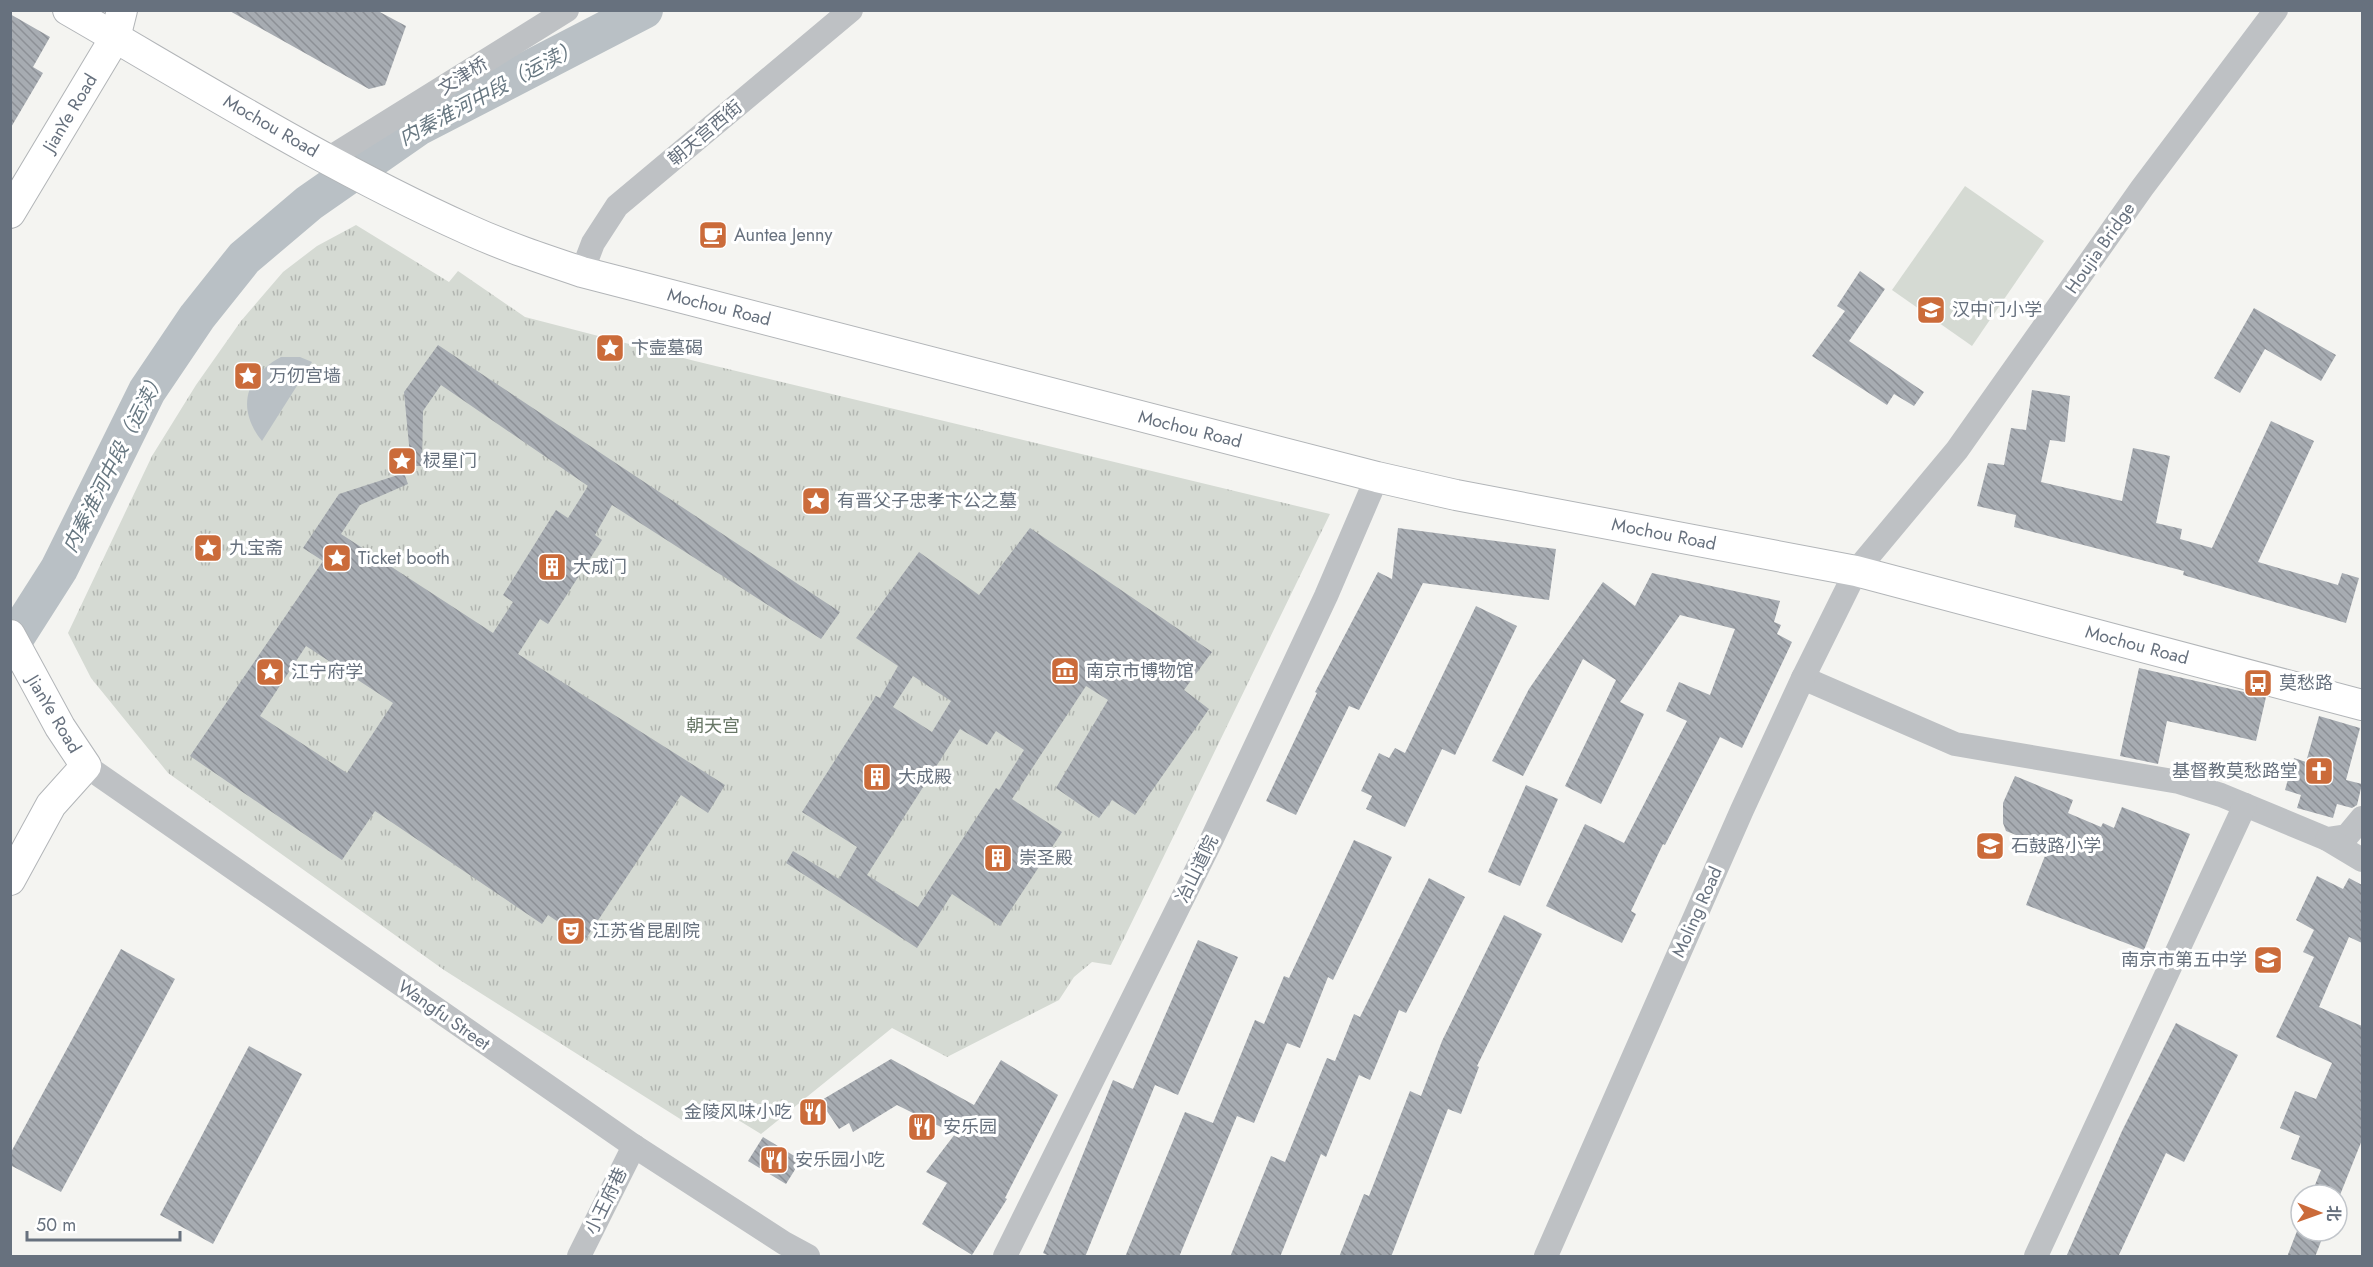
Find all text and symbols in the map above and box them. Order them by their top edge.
water label: 内秦淮河中段（运渎） [394,33,584,153]
street label: 文津桥 [433,51,493,101]
street label: JianYe Road [35,69,104,159]
street label: Mochou Road [219,88,323,164]
street label: 朝天宫西街 [662,94,748,172]
street label: Houjia Bridge [2059,197,2141,299]
cafe icon: Auntea Jenny [697,219,729,251]
place label: Auntea Jenny [734,222,832,248]
street label: Mochou Road [664,282,774,332]
school or university icon: 汉中门小学 [1915,294,1947,326]
place label: 汉中门小学 [1952,297,2042,323]
place icon: 卞壸墓碣 [594,332,626,364]
place label: 卞壸墓碣 [631,335,703,361]
place icon: 万仞宫墙 [232,360,264,392]
place label: 万仞宫墙 [269,363,341,389]
water label: 内秦淮河中段（运渎） [56,366,172,558]
street label: Mochou Road [1135,404,1245,454]
place icon: 棂星门 [386,445,418,477]
place label: 棂星门 [423,448,477,474]
place icon: 有晋父子忠孝卞公之墓 [800,485,832,517]
place label: 有晋父子忠孝卞公之墓 [837,488,1017,514]
street label: Mochou Road [1610,511,1718,557]
place icon: 九宝斋 [192,532,224,564]
place label: 九宝斋 [229,535,283,561]
place icon: Ticket booth [321,542,353,574]
place label: Ticket booth [358,545,450,571]
building icon: 大成门 [536,551,568,583]
place label: 大成门 [573,554,627,580]
street label: Mochou Road [2082,619,2192,671]
museum icon: 南京市博物馆 [1049,655,1081,687]
place icon: 江宁府学 [254,656,286,688]
place label: 南京市博物馆 [1086,658,1194,684]
place label: 江宁府学 [291,659,363,685]
bus stop icon: 莫愁路 [2242,667,2274,699]
street label: JianYe Road [19,668,88,758]
place label: 莫愁路 [2279,670,2333,696]
park label: 朝天宫 [686,713,740,739]
church icon: 基督教莫愁路堂 [2303,755,2335,787]
place label: 基督教莫愁路堂 [2172,758,2298,784]
building icon: 大成殿 [861,761,893,793]
place label: 大成殿 [898,764,952,790]
school or university icon: 石鼓路小学 [1974,830,2006,862]
street label: 冶山道院 [1170,831,1224,907]
place label: 石鼓路小学 [2011,833,2101,859]
building icon: 崇圣殿 [982,842,1014,874]
place label: 崇圣殿 [1019,845,1073,871]
street label: Moling Road [1665,862,1729,962]
theatre icon: 江苏省昆剧院 [555,915,587,947]
place label: 江苏省昆剧院 [592,918,700,944]
school or university icon: 南京市第五中学 [2252,944,2284,976]
place label: 南京市第五中学 [2121,947,2247,973]
street label: Wangfu Street [393,974,496,1057]
restaurant icon: 金陵风味小吃 [797,1096,829,1128]
place label: 金陵风味小吃 [684,1099,792,1125]
restaurant icon: 安乐园 [906,1111,938,1143]
place label: 安乐园 [943,1114,997,1140]
restaurant icon: 安乐园小吃 [758,1144,790,1176]
place label: 安乐园小吃 [795,1147,885,1173]
street label: 小王府巷 [579,1163,633,1239]
north arrow [2289,1183,2349,1243]
scale bar [27,1204,180,1242]
text: 北 [2322,1205,2345,1221]
text: 50 m [36,1212,76,1238]

